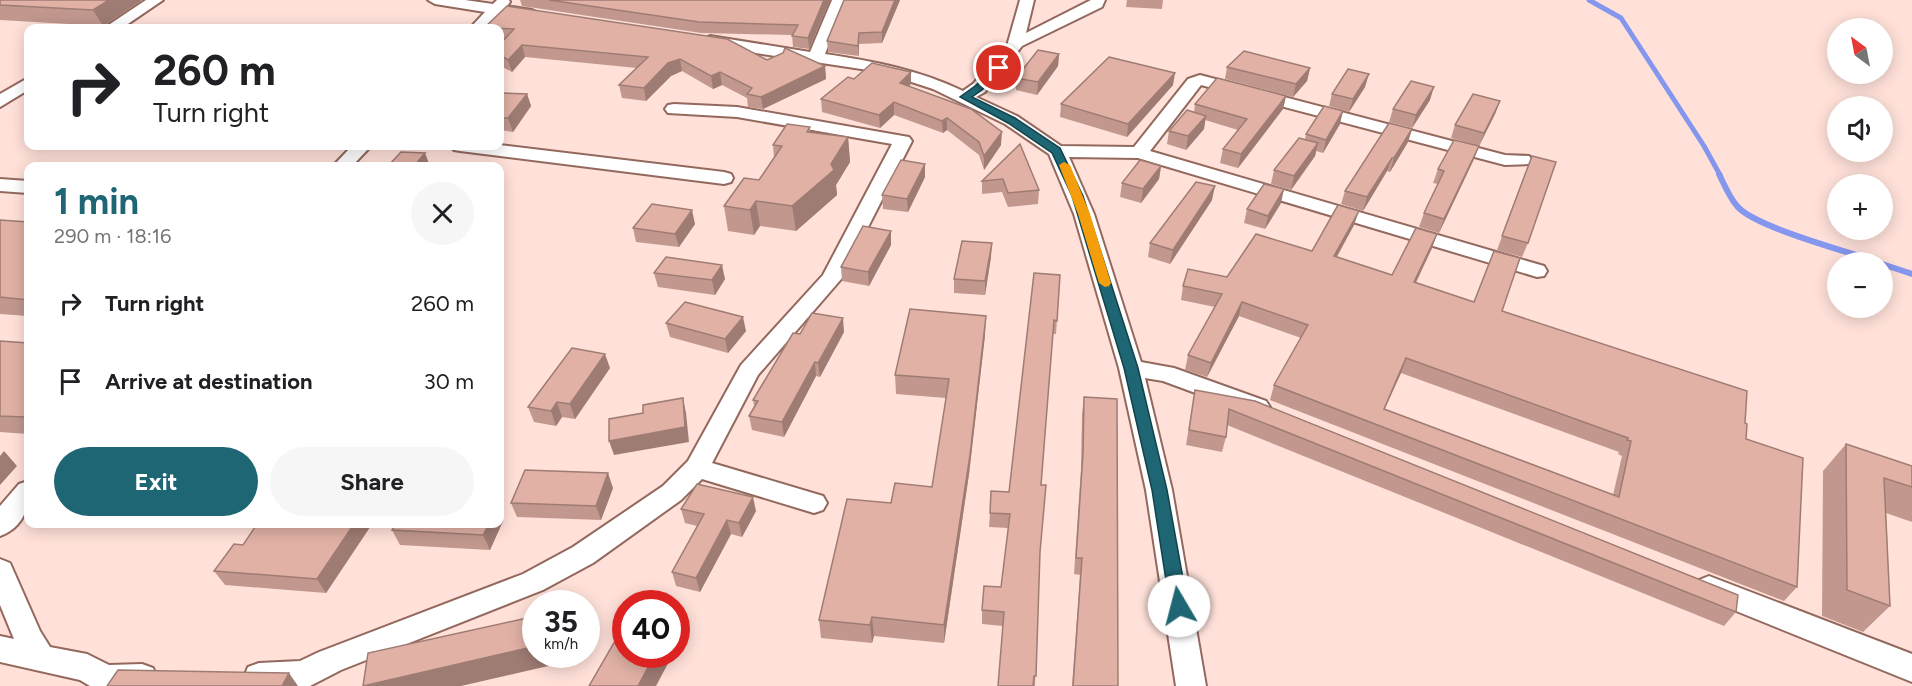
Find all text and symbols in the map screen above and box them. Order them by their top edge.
north arrow [1827,18,1893,84]
map controls [1827,18,1893,318]
pin [973,42,1024,93]
text: 260 m [153,45,276,96]
icon: right [54,48,132,126]
icon: arrive [982,51,1015,84]
text: Turn right [153,96,269,129]
button: sound [1827,96,1893,162]
button: + [1827,174,1893,240]
text: 1 min [54,180,139,223]
button: close [411,182,474,245]
text: 290 m · 18:16 [54,224,171,248]
button: − [1827,252,1893,318]
icon: right [54,287,87,320]
text: Turn right [105,290,204,317]
text: 260 m [411,290,474,317]
icon: arrive [54,365,87,398]
text: Arrive at destination [105,368,313,395]
text: 30 m [424,368,474,395]
button: Exit [54,447,258,516]
button: Share [270,447,474,516]
position arrow [1147,574,1211,638]
speed limit sign: 40 [612,590,690,668]
text: 35 [544,603,578,640]
text: km/h [544,635,578,653]

